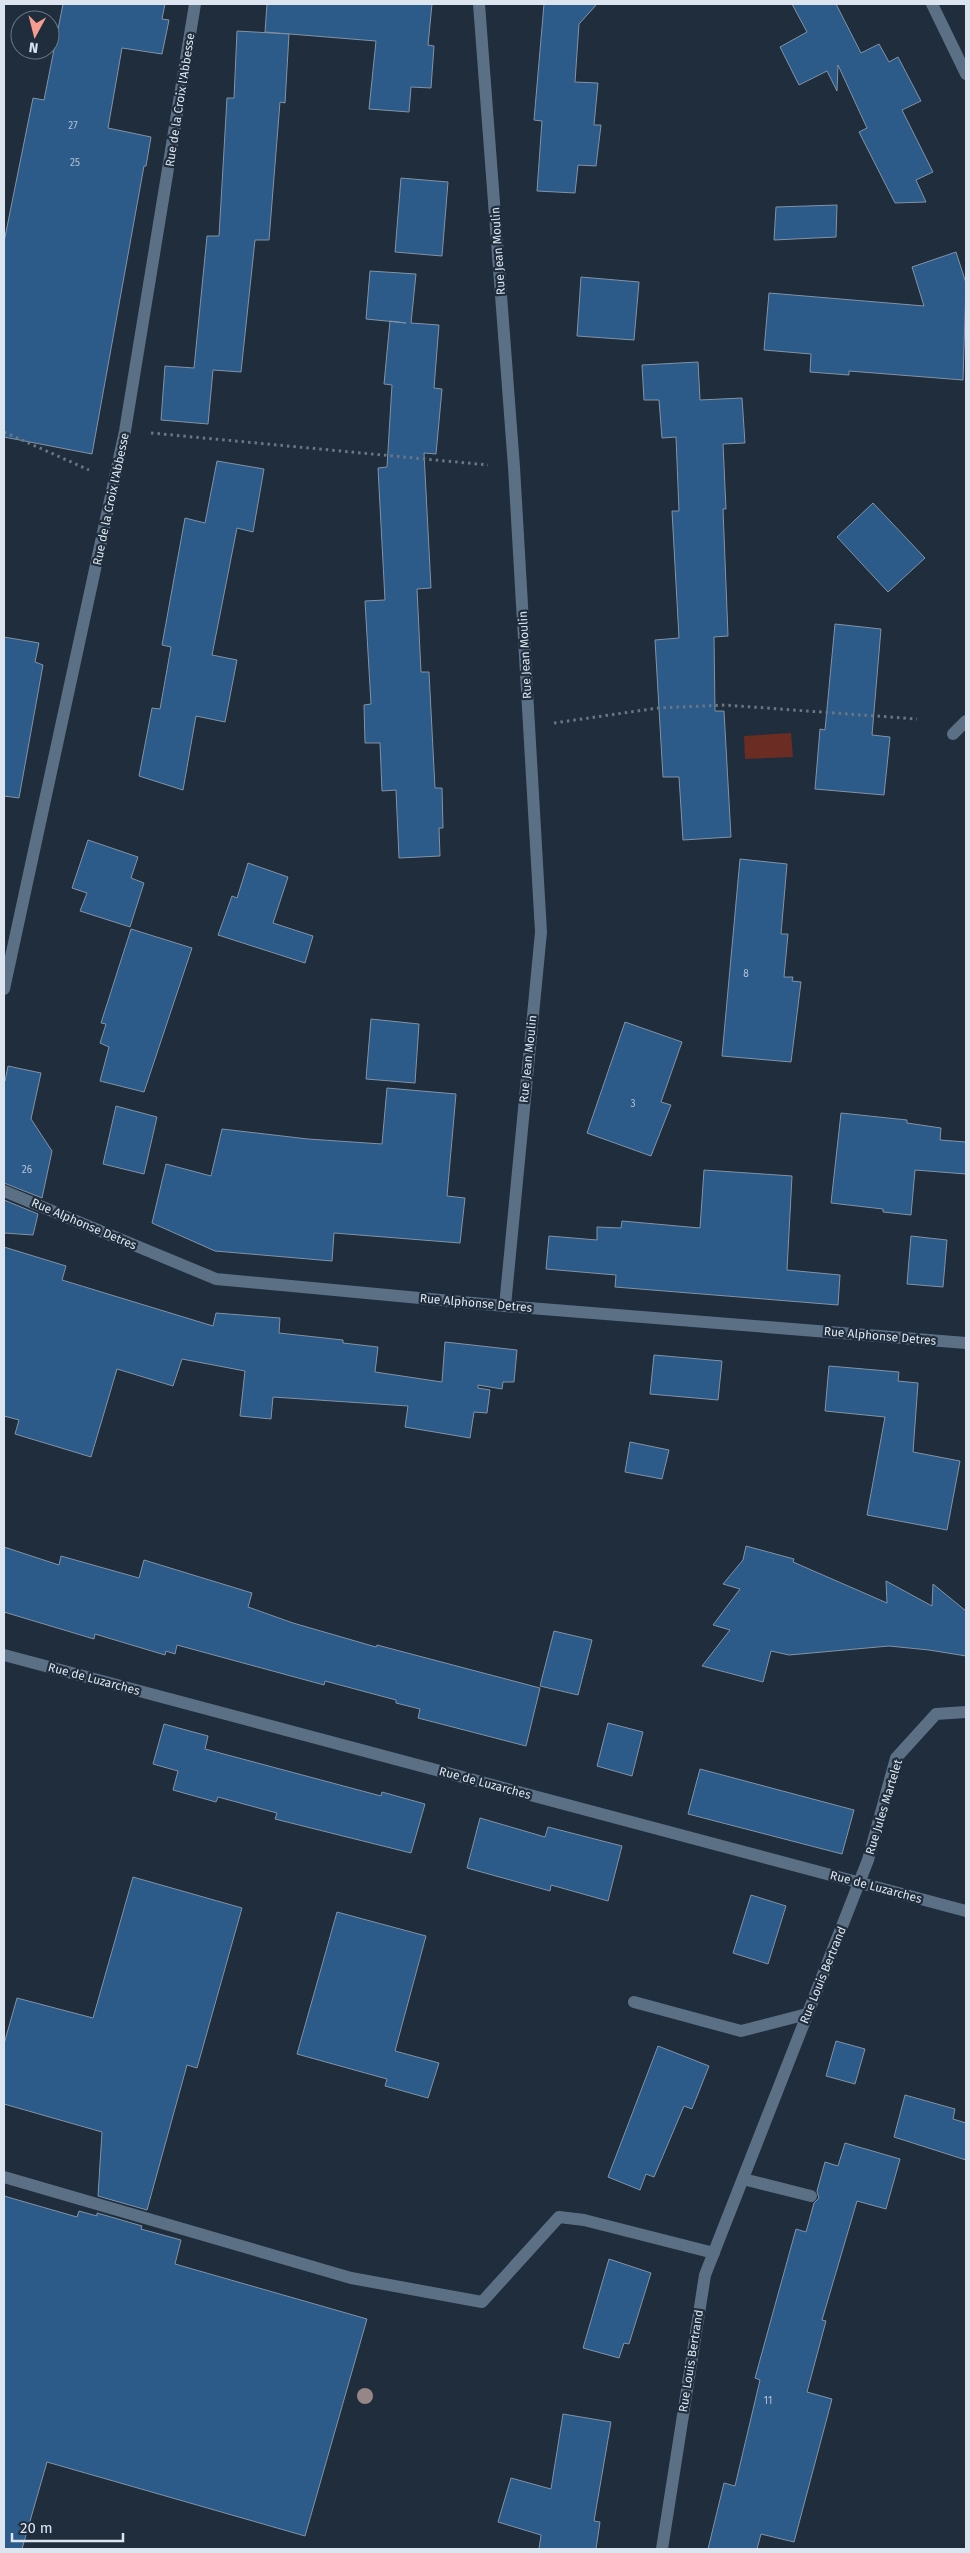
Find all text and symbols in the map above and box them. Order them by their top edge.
north arrow [10,10,60,60]
street label: Rue de la Croix l'Abbesse [163,32,197,168]
text: N [28,38,39,56]
house number: 27 [68,120,78,132]
house number: 25 [70,157,80,169]
street label: Rue Jean Moulin [488,207,508,295]
street label: Rue de la Croix l'Abbesse [90,431,132,567]
street label: Rue Jean Moulin [516,611,534,699]
house number: 8 [743,968,749,980]
street label: Rue Jean Moulin [516,1014,540,1104]
house number: 3 [631,1098,636,1110]
house number: 26 [22,1164,32,1176]
street label: Rue Alphonse Detres [29,1195,139,1253]
street label: Rue Alphonse Detres [419,1291,533,1315]
street label: Rue Alphonse Detres [823,1324,937,1348]
street label: Rue de Luzarches [47,1660,142,1698]
street label: Rue Jules Martelet [863,1757,905,1856]
street label: Rue de Luzarches [438,1764,533,1802]
street label: Rue de Luzarches [829,1868,924,1906]
street label: Rue Louis Bertrand [797,1924,849,2026]
street label: Rue Louis Bertrand [676,2309,706,2413]
house number: 11 [764,2395,772,2407]
scale bar [12,2510,124,2542]
text: 20 m [20,2519,53,2537]

